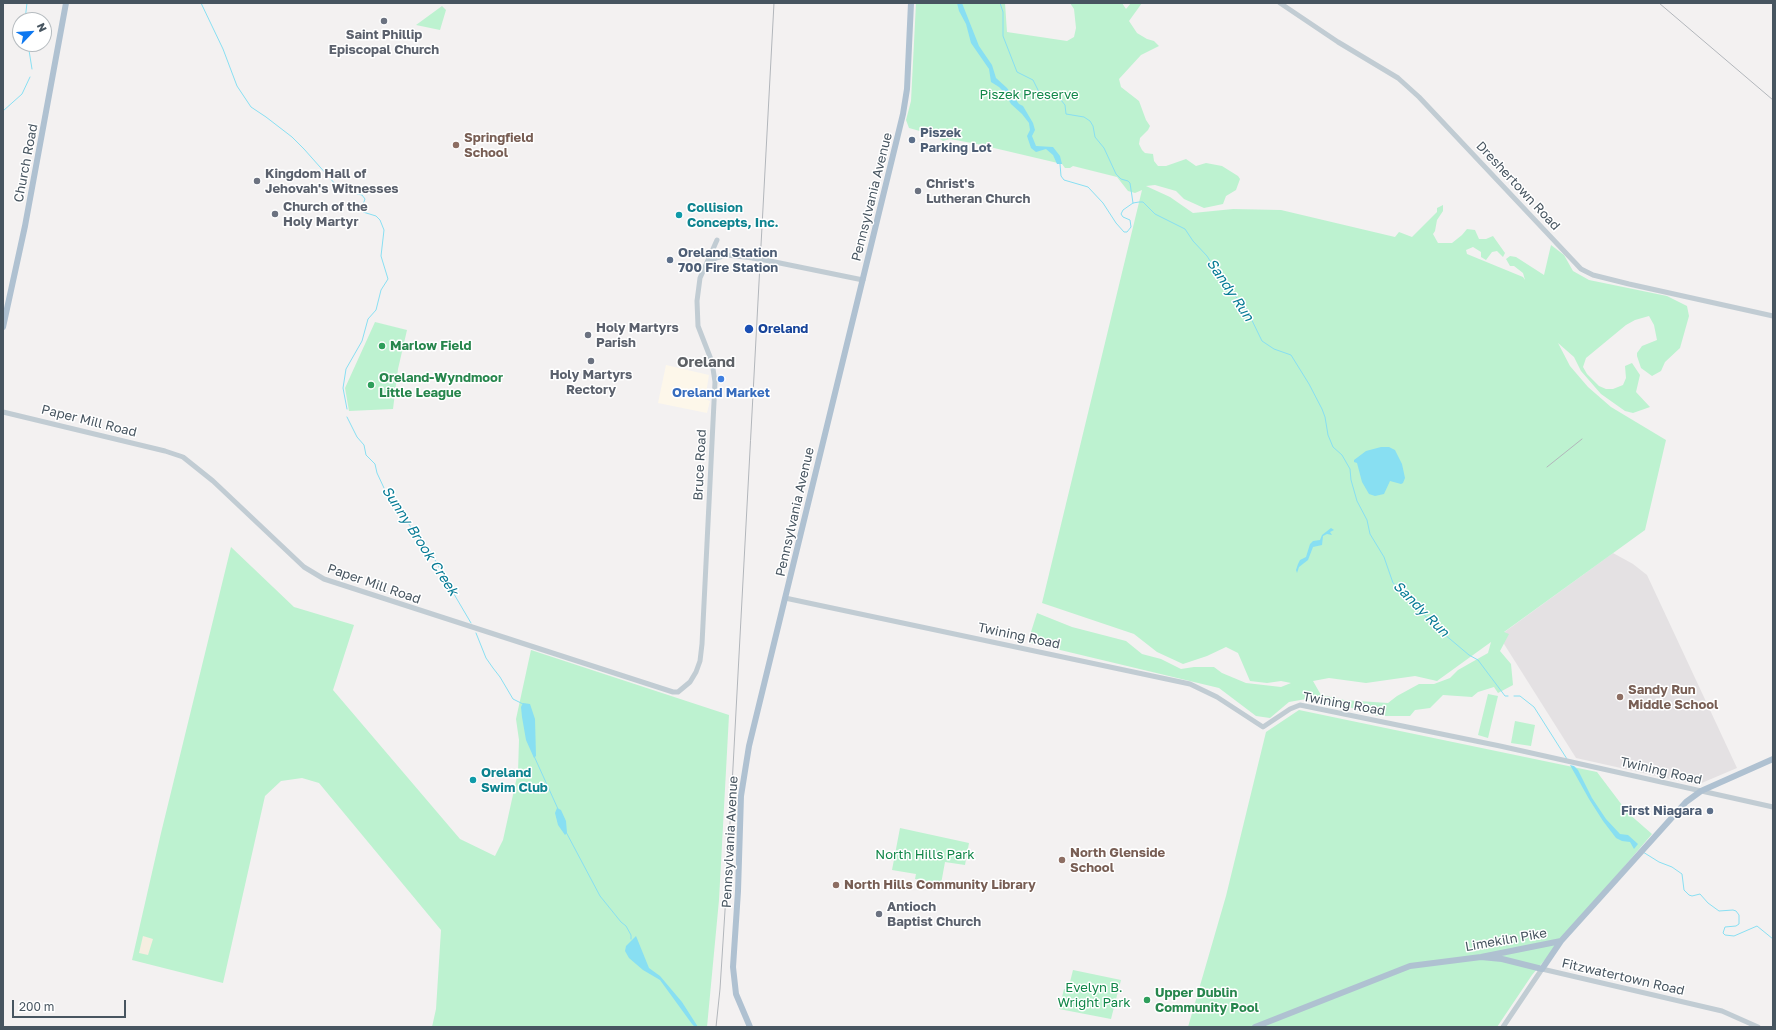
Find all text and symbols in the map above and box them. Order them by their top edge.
north arrow [12,12,52,52]
marker: Saint Phillip Episcopal Church [379,16,389,26]
text: N [35,21,50,34]
place label: Saint Phillip Episcopal Church [329,27,439,58]
park label: Piszek Preserve [979,87,1079,103]
street label: Church Road [11,122,41,204]
place label: Piszek Parking Lot [920,125,992,156]
place label: Springfield School [464,130,533,161]
street label: Pennsylvania Avenue [848,131,896,263]
marker: Piszek Parking Lot [907,135,917,145]
street label: Dreshertown Road [1473,138,1563,234]
marker: Springfield School [451,140,461,150]
place label: Kingdom Hall of Jehovah's Witnesses [265,166,399,197]
marker: Kingdom Hall of Jehovah's Witnesses [252,176,262,186]
place label: Christ's Lutheran Church [926,176,1030,207]
marker: Christ's Lutheran Church [913,186,923,196]
place label: Church of the Holy Martyr [283,199,368,230]
place label: Collision Concepts, Inc. [687,200,779,231]
marker: Church of the Holy Martyr [270,209,280,219]
marker: Collision Concepts, Inc. [674,210,684,220]
place label: Oreland Station 700 Fire Station [678,245,778,276]
marker: Oreland Station 700 Fire Station [665,255,675,265]
water label: Sandy Run [1203,256,1257,324]
place label: Holy Martyrs Parish [596,320,679,351]
place label: Oreland [758,321,808,337]
marker: Oreland [743,323,755,335]
marker: Holy Martyrs Parish [583,330,593,340]
place label: Marlow Field [390,338,471,354]
marker: Marlow Field [377,341,387,351]
district label: Oreland [677,353,735,371]
marker: Holy Martyrs Rectory [586,356,596,366]
place label: Holy Martyrs Rectory [550,367,632,398]
place label: Oreland-Wyndmoor Little League [379,370,503,401]
marker: Oreland Market [716,374,726,384]
marker: Oreland-Wyndmoor Little League [366,380,376,390]
place label: Oreland Market [672,385,770,401]
street label: Paper Mill Road [40,402,138,440]
street label: Bruce Road [690,429,710,501]
street label: Pennsylvania Avenue [773,446,817,578]
water label: Sunny Brook Creek [378,483,462,599]
street label: Paper Mill Road [325,561,423,607]
water label: Sandy Run [1390,578,1452,640]
street label: Twining Road [977,620,1061,652]
place label: Sandy Run Middle School [1628,682,1718,713]
street label: Twining Road [1302,689,1386,719]
marker: Sandy Run Middle School [1615,692,1625,702]
street label: Twining Road [1619,754,1703,788]
place label: Oreland Swim Club [481,765,548,796]
marker: Oreland Swim Club [468,775,478,785]
street label: Pennsylvania Avenue [719,776,741,908]
place label: First Niagara [1621,803,1702,819]
marker: First Niagara [1705,806,1715,816]
place label: North Glenside School [1070,845,1165,876]
park label: North Hills Park [875,847,975,863]
marker: North Glenside School [1057,855,1067,865]
place label: North Hills Community Library [844,877,1036,893]
marker: North Hills Community Library [831,880,841,890]
place label: Antioch Baptist Church [887,899,981,930]
marker: Antioch Baptist Church [874,909,884,919]
street label: Limekiln Pike [1464,925,1548,955]
street label: Fitzwatertown Road [1560,955,1686,999]
park label: Evelyn B. Wright Park [1057,980,1131,1011]
place label: Upper Dublin Community Pool [1155,985,1259,1016]
scale bar [14,992,128,1018]
marker: Upper Dublin Community Pool [1142,995,1152,1005]
text: 200 m [19,999,54,1014]

